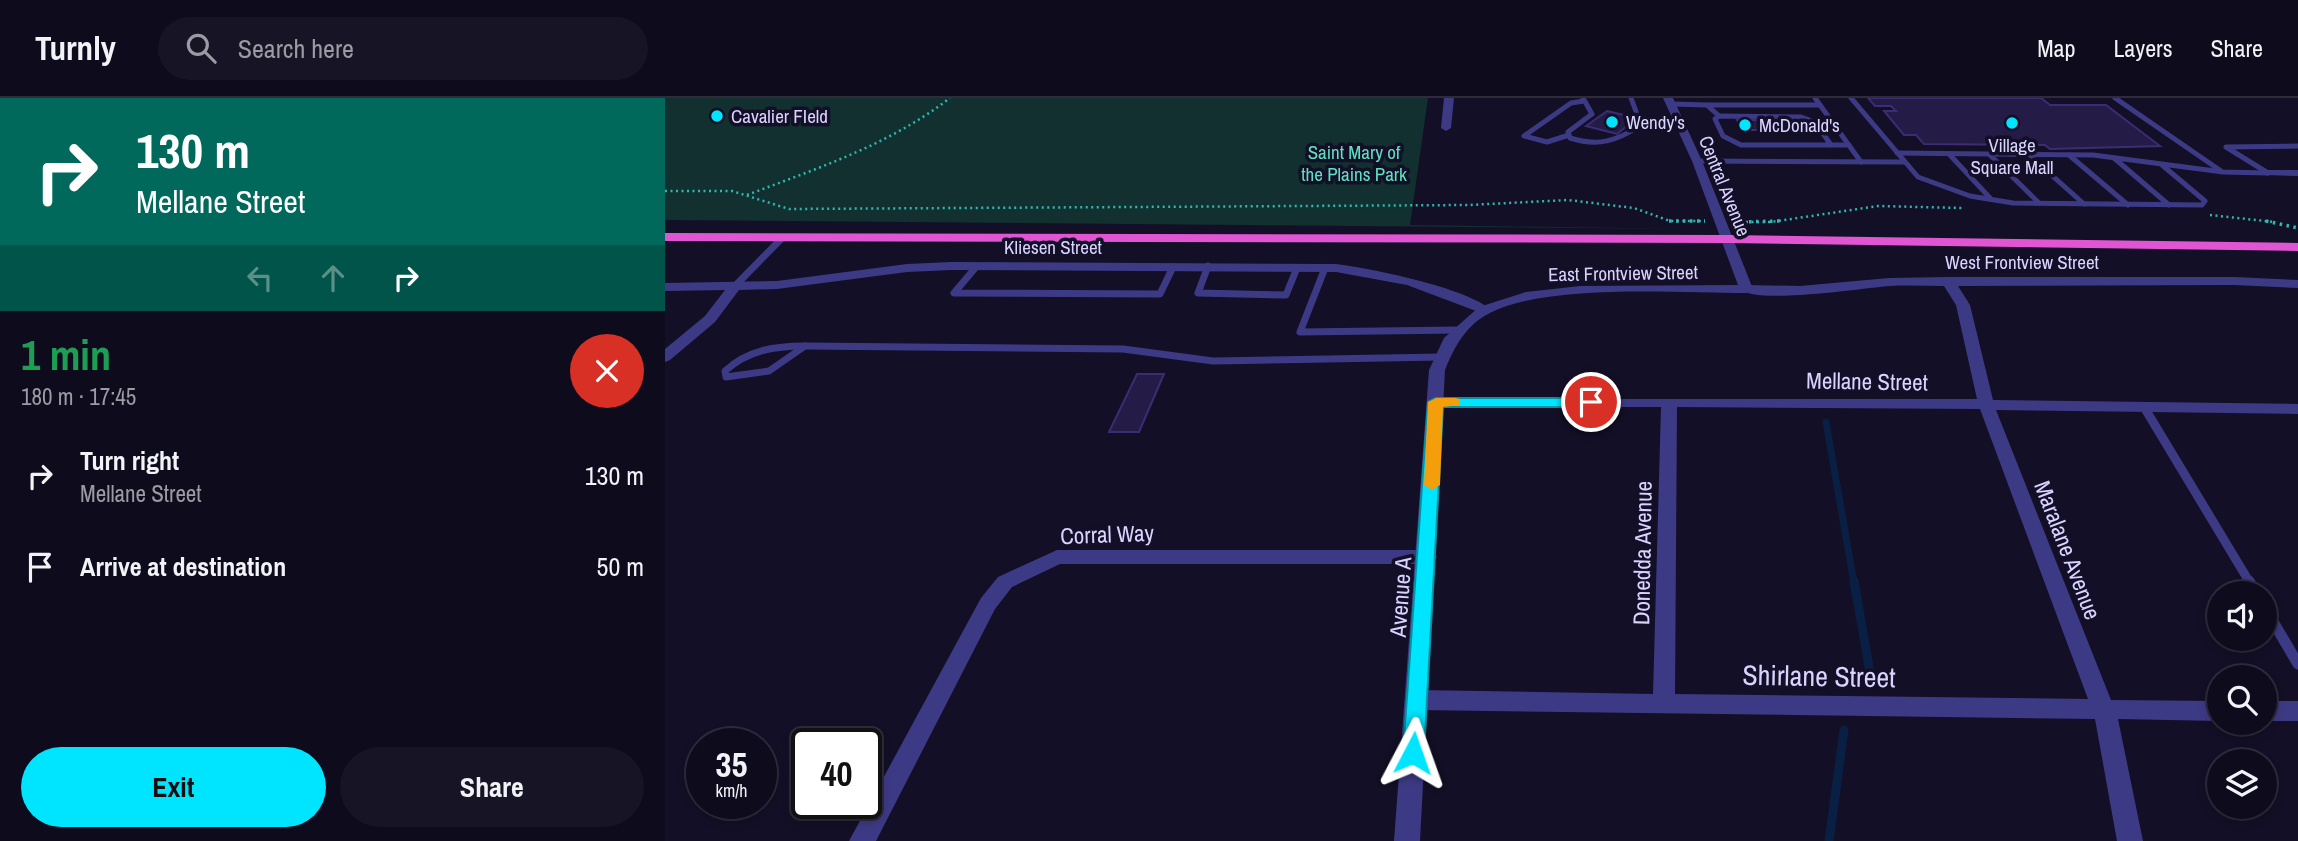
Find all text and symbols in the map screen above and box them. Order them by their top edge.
search box [158,17,648,80]
text: Turnly [35,26,116,70]
icon: search [182,29,220,67]
text: Search here [238,31,354,66]
text: Map [2037,32,2075,64]
text: Layers [2113,32,2172,64]
text: Share [2210,32,2263,64]
place label: Cavalier FIeld [731,103,828,129]
marker: Cavalier FIeld [709,108,725,124]
place label: Wendy's [1626,109,1685,135]
place label: McDonald's [1759,112,1840,138]
marker: Wendy's [1604,114,1620,130]
marker: Village Square Mall [2004,115,2020,131]
text: 130 m [136,117,250,183]
marker: McDonald's [1737,117,1753,133]
icon: right [21,126,112,217]
street label: Central Avenue [1693,132,1757,240]
place label: Village Square Mall [1970,132,2054,180]
park label: Saint Mary of the Plains Park [1301,139,1407,187]
text: Mellane Street [136,180,305,223]
street label: Kliesen Street [1004,234,1103,260]
street label: West Frontview Street [1945,249,2100,275]
icon: left [241,259,279,297]
icon: ahead [314,259,352,297]
icon: right [387,259,425,297]
street label: East Frontview Street [1548,259,1699,287]
text: 1 min [21,327,111,383]
button: close [570,334,644,408]
street label: Mellane Street [1806,364,1928,398]
pin [1561,372,1621,432]
text: 180 m · 17:45 [21,381,136,412]
icon: arrive [1572,383,1610,421]
text: Turn right [80,443,179,478]
icon: right [21,457,59,495]
text: 130 m [585,458,644,493]
street label: Maralane Avenue [2027,476,2109,624]
text: Mellane Street [80,478,202,509]
street label: Donedda Avenue [1625,481,1659,625]
street label: Corral Way [1060,517,1155,551]
icon: arrive [21,548,59,586]
text: Arrive at destination [80,549,286,584]
text: 50 m [597,549,644,584]
street label: Avenue A [1382,555,1418,639]
map controls [2207,581,2277,819]
button: sound [2207,581,2277,651]
street label: Shirlane Street [1742,656,1896,696]
button: search [2207,665,2277,735]
position arrow [1376,716,1450,790]
speed limit sign: 40 [791,728,882,819]
text: 35 [716,741,747,788]
button: Exit [21,747,326,827]
button: Share [340,747,644,827]
button: layers [2207,749,2277,819]
text: km/h [716,778,748,803]

